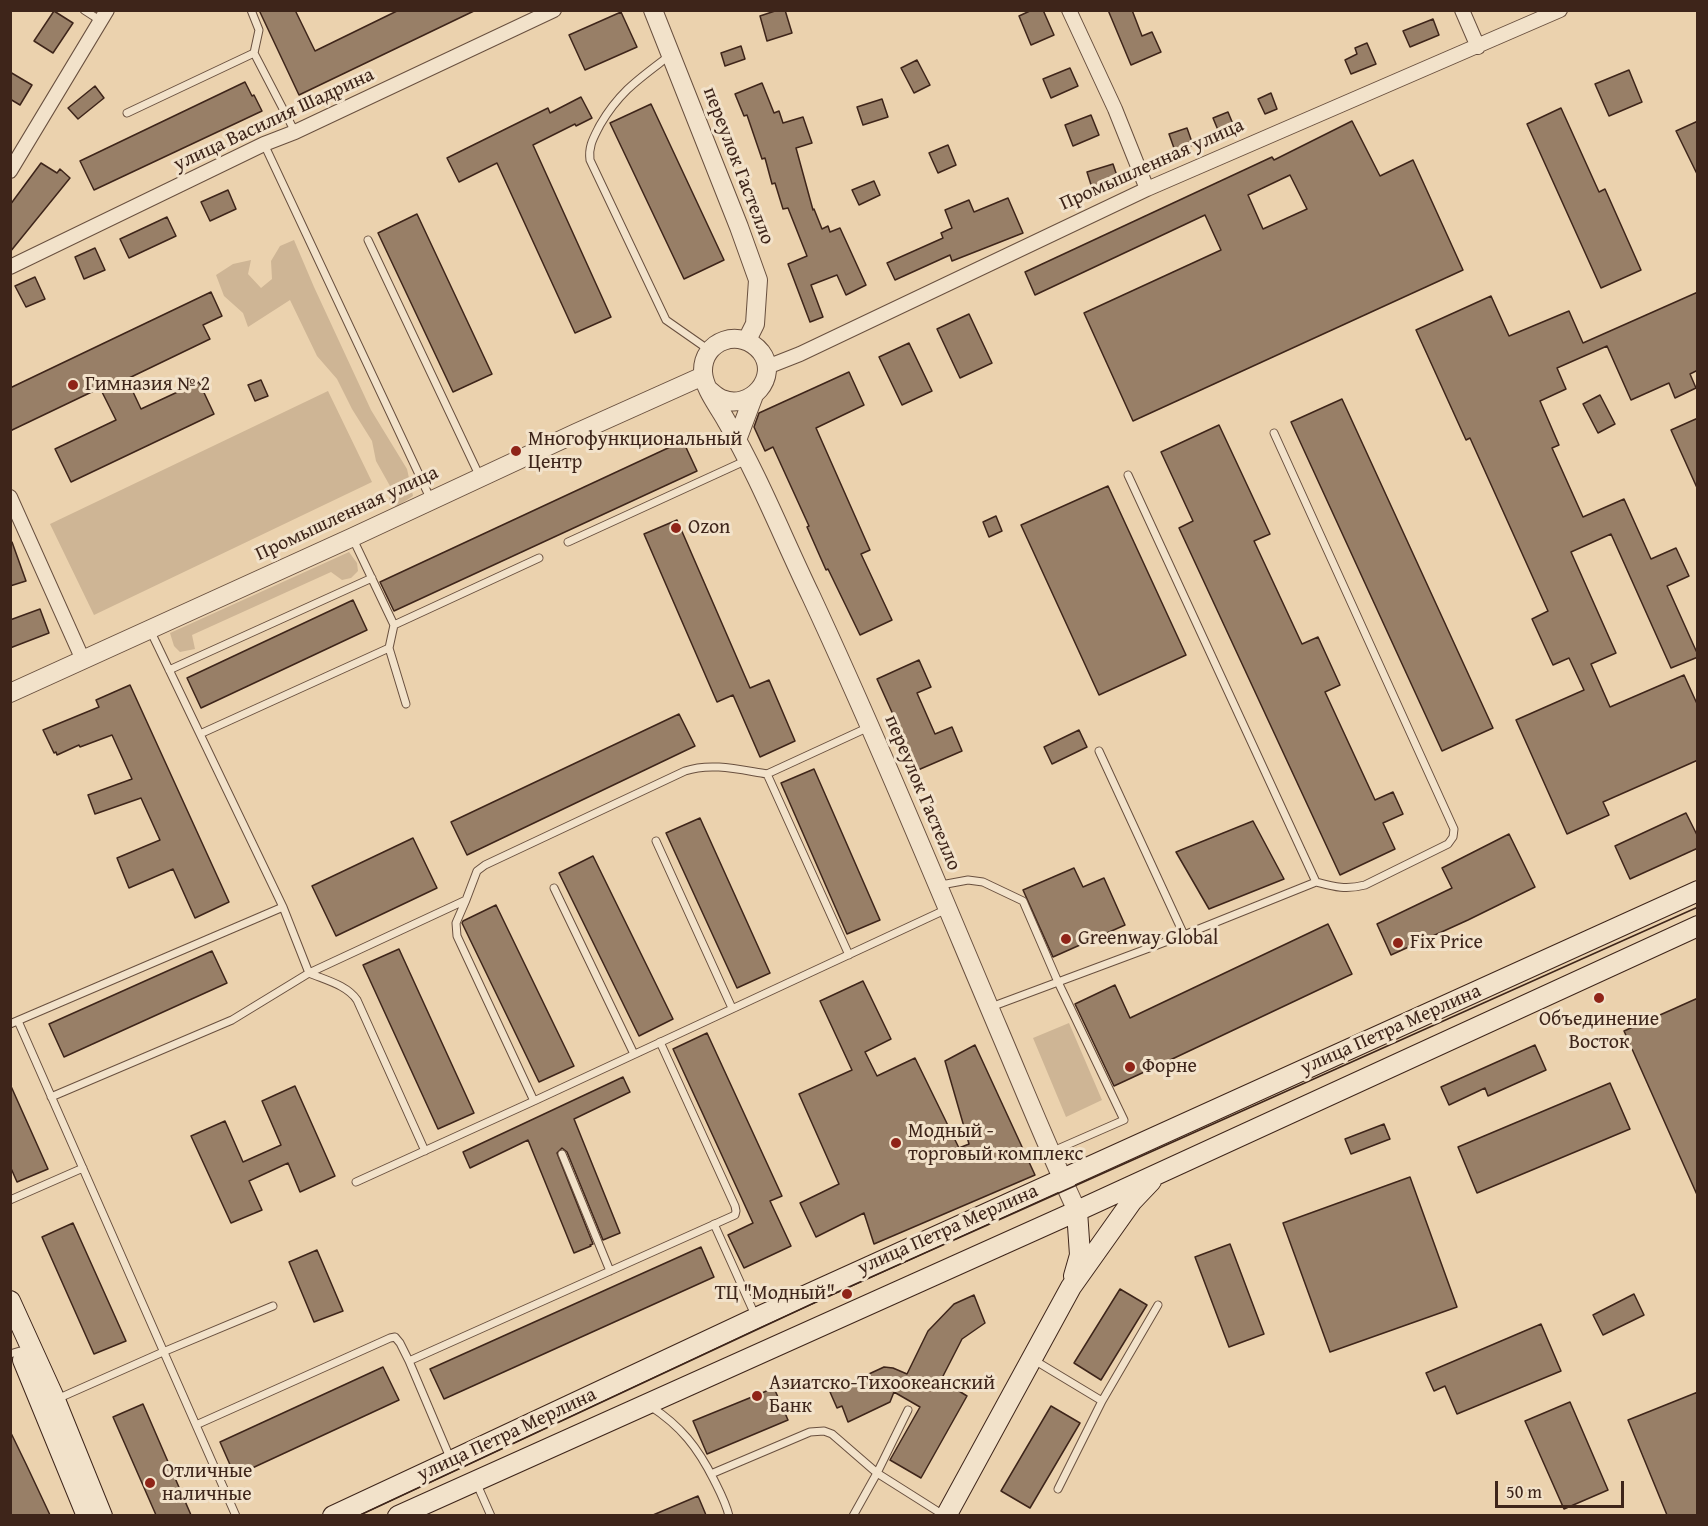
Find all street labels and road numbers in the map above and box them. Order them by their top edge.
street label: улица Василия Шадрина [170,63,378,177]
street label: переулок Гастелло [697,84,779,248]
street label: Промышленная улица [1056,114,1248,216]
street label: Промышленная улица [252,461,442,567]
street label: переулок Гастелло [878,712,966,874]
street label: улица Петра Мерлина [1297,979,1485,1081]
street label: улица Петра Мерлина [854,1179,1042,1281]
street label: улица Петра Мерлина [414,1383,600,1487]

